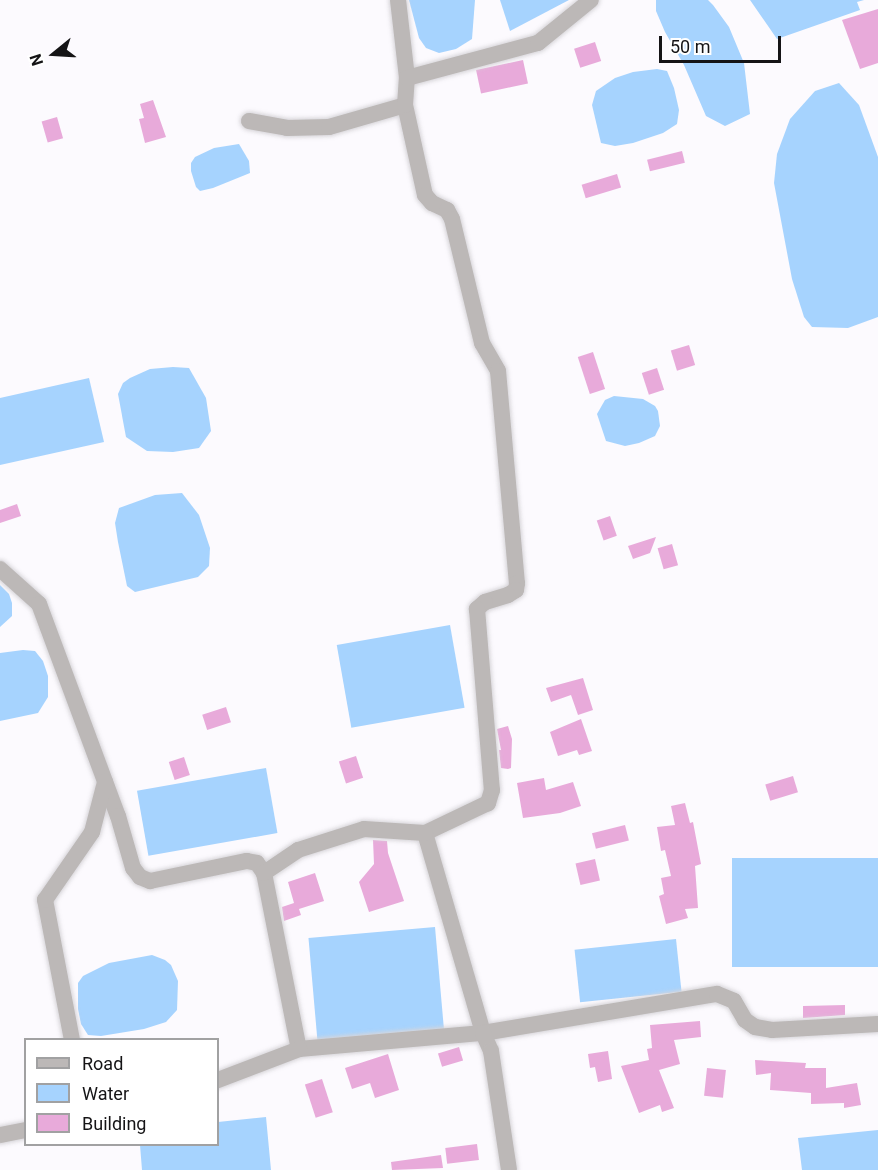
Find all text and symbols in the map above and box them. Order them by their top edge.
north arrow [24,24,84,84]
scale bar [662,24,784,62]
text: 50 m [670,36,710,57]
text: N [26,51,47,68]
legend [24,1038,219,1146]
text: Road [82,1053,123,1074]
text: Water [82,1083,129,1104]
text: Building [82,1113,146,1134]

